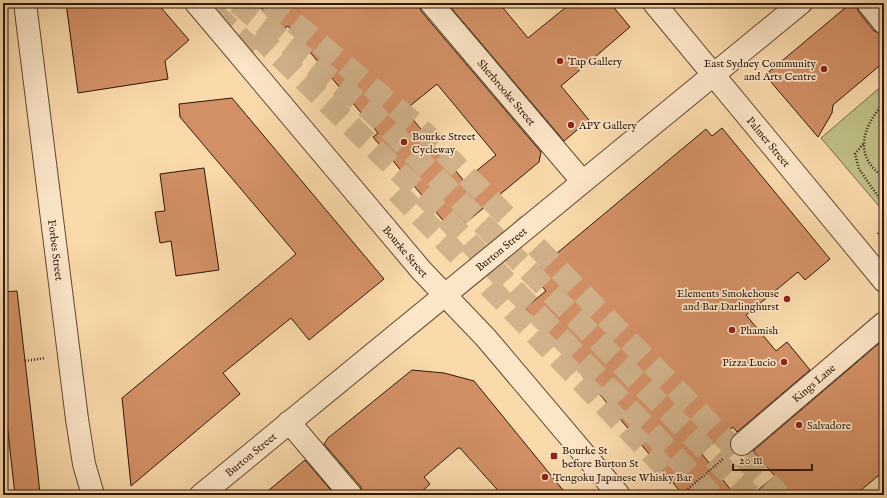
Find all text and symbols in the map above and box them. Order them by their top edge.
place label: Tap Gallery [568,55,623,69]
marker: Tap Gallery [555,56,565,66]
street label: Sherbrooke Street [474,57,538,129]
place label: East Sydney Community and Arts Centre [704,57,817,84]
marker: East Sydney Community and Arts Centre [819,64,829,74]
street label: Palmer Street [743,114,793,171]
place label: APY Gallery [578,119,637,133]
marker: APY Gallery [566,120,576,130]
place label: Bourke Street Cycleway [412,130,476,157]
marker: Bourke Street Cycleway [399,137,409,147]
street label: Forbes Street [44,219,66,282]
street label: Bourke Street [379,223,431,281]
street label: Burton Street [473,224,530,275]
place label: Elements Smokehouse and Bar Darlinghurst [677,287,779,314]
marker: Elements Smokehouse and Bar Darlinghurst [782,294,792,304]
place label: Phamish [740,324,778,338]
marker: Phamish [727,325,737,335]
place label: Pizza Lucio [722,356,776,370]
marker: Pizza Lucio [779,357,789,367]
street label: Kings Lane [790,361,839,406]
place label: Salvadore [807,419,851,433]
marker: Salvadore [794,420,804,430]
street label: Burton Street [223,430,280,480]
place label: Bourke St before Burton St [562,444,639,471]
scale bar [733,446,812,472]
marker: Bourke St before Burton St [549,451,559,461]
text: 20 m [739,453,762,468]
place label: Tengoku Japanese Whisky Bar [553,471,692,485]
marker: Tengoku Japanese Whisky Bar [540,472,550,482]

